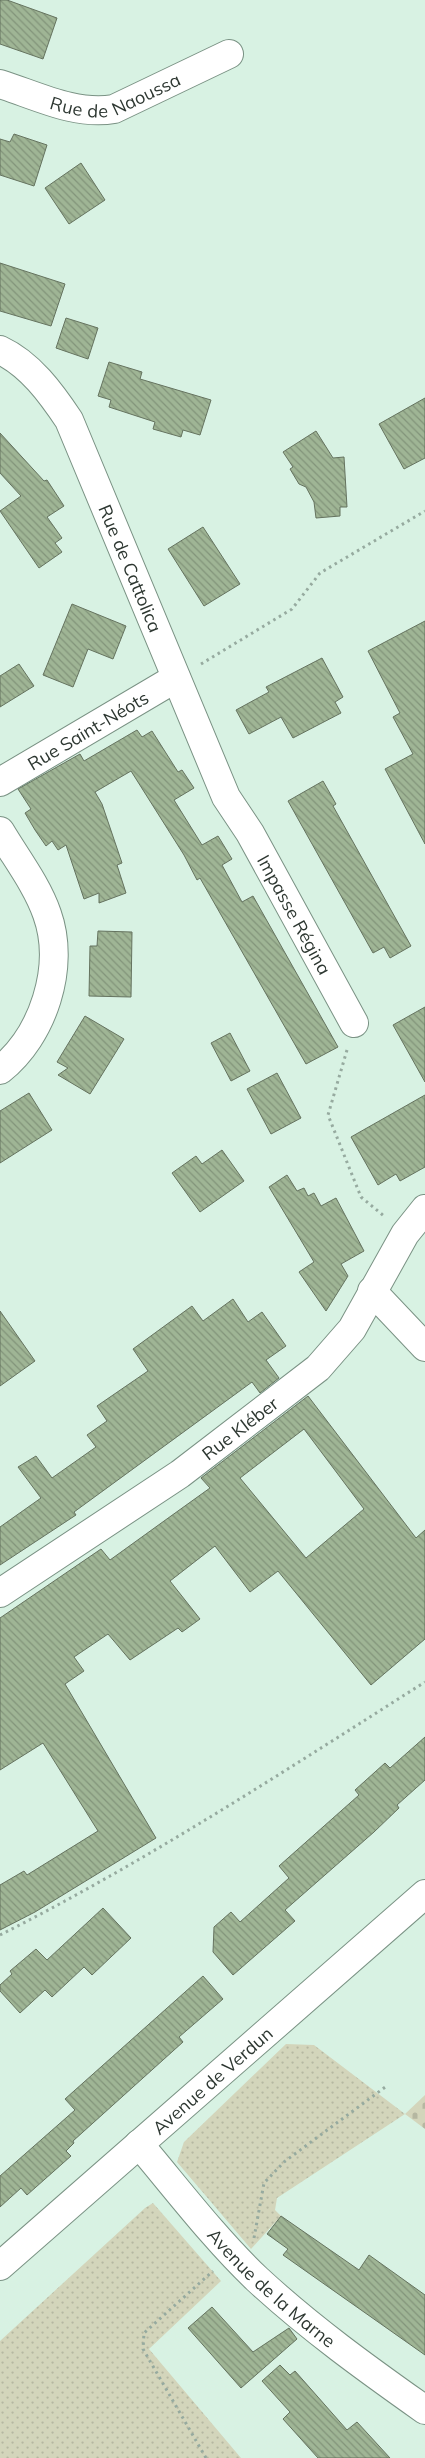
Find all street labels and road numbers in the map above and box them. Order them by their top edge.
street label: Rue de Naoussa [48,68,184,122]
street label: Rue de Cattolica [94,501,168,635]
street label: Rue Saint-Néots [23,685,153,775]
street label: Impasse Régina [253,851,337,978]
street label: Rue Kléber [197,1391,283,1465]
street label: Avenue de Verdun [147,2021,277,2139]
street label: Avenue de la Marne [203,2223,340,2352]

